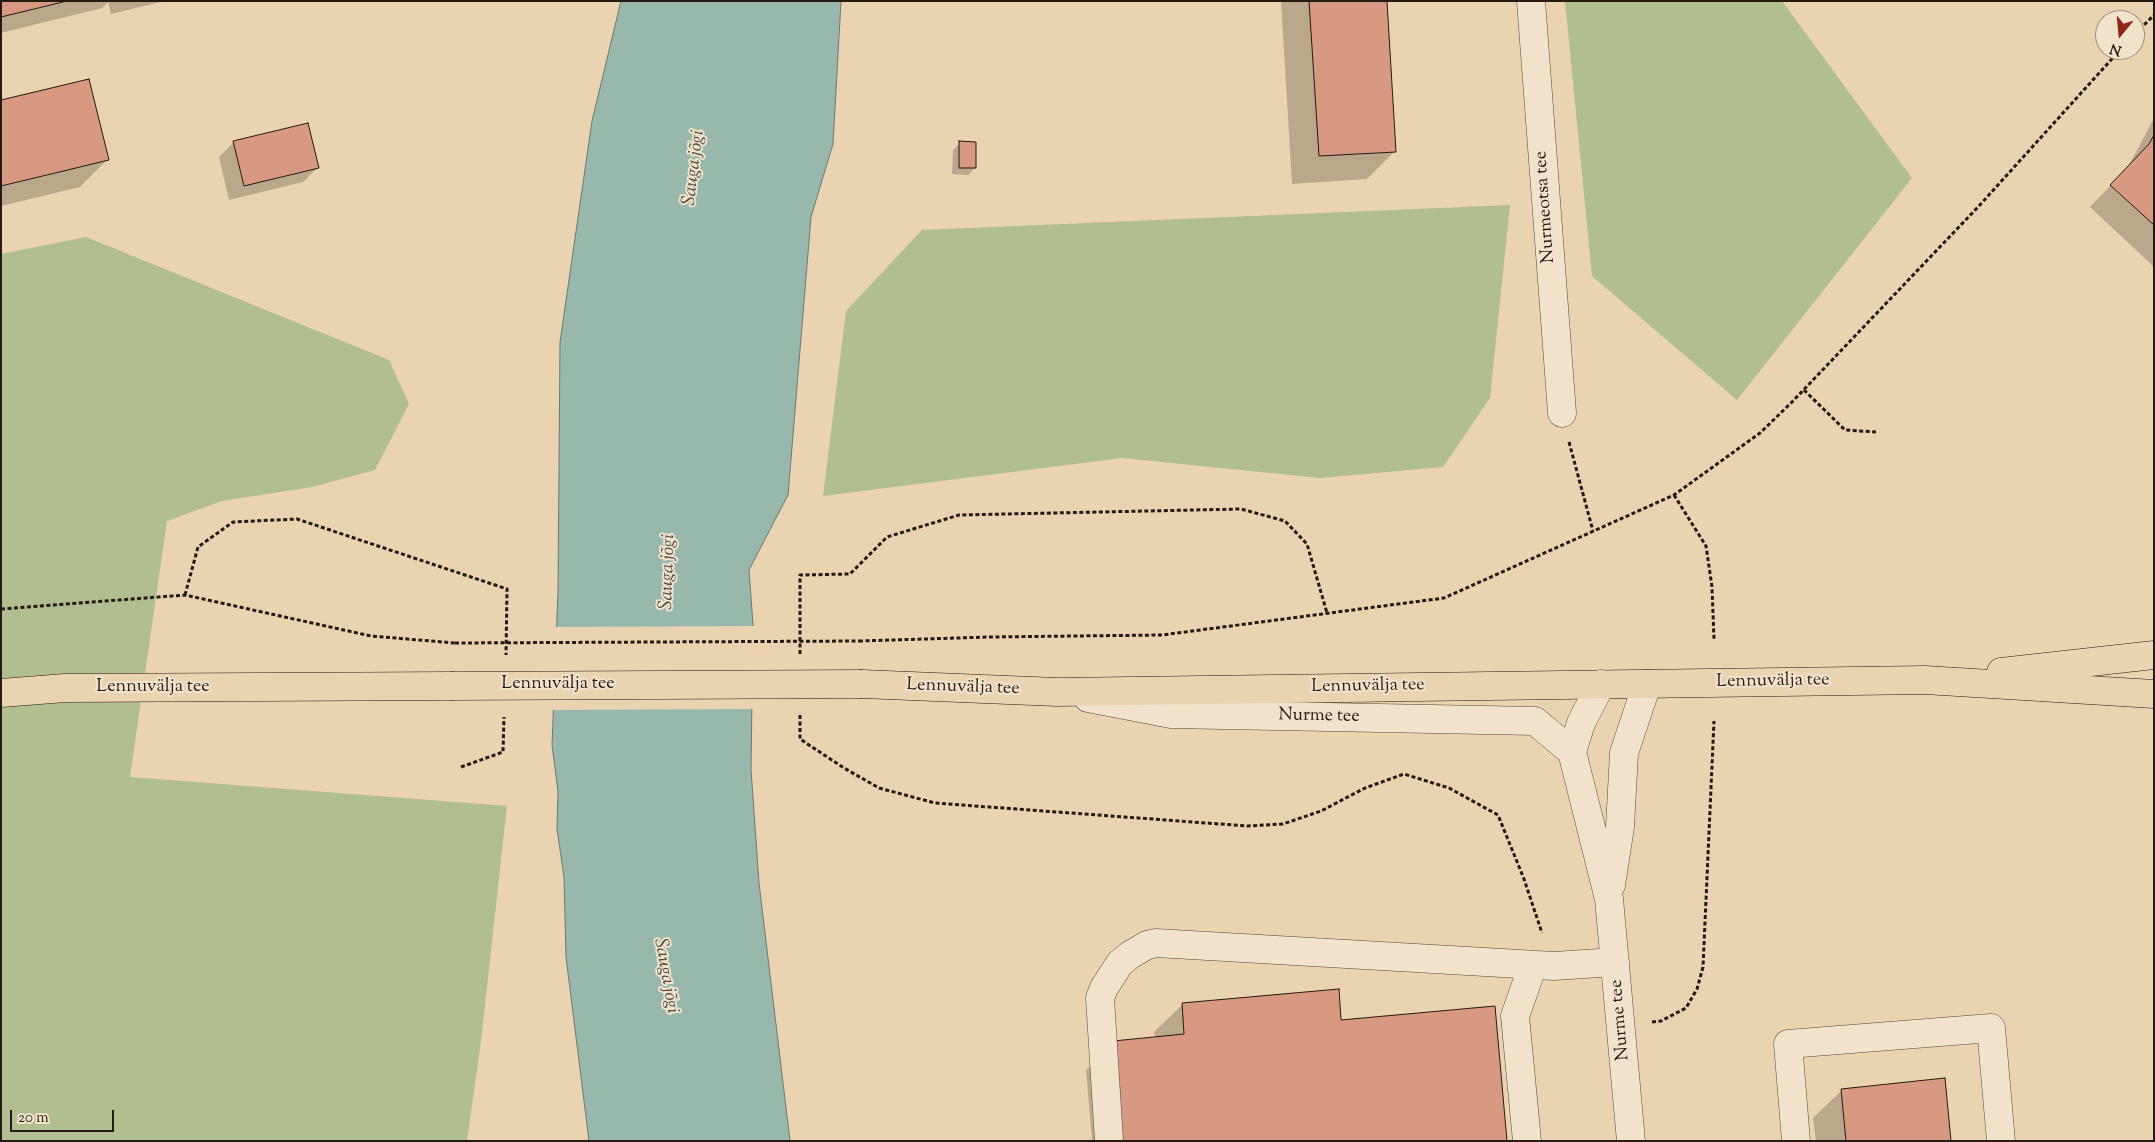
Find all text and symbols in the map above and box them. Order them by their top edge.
north arrow [2095,10,2145,60]
text: N [2108,37,2124,60]
water label: Sauga jõgi [679,129,711,207]
street label: Nurmeotsa tee [1531,150,1561,264]
water label: Sauga jõgi [656,534,682,610]
street label: Lennuvälja tee [1716,670,1830,694]
street label: Lennuvälja tee [501,674,615,696]
street label: Lennuvälja tee [906,675,1020,701]
street label: Lennuvälja tee [1311,675,1425,699]
street label: Lennuvälja tee [96,677,210,699]
street label: Nurme tee [1278,705,1360,729]
water label: Sauga jõgi [647,937,683,1015]
street label: Nurme tee [1607,979,1635,1061]
scale bar [12,1100,116,1132]
text: 20 m [18,1108,49,1129]

